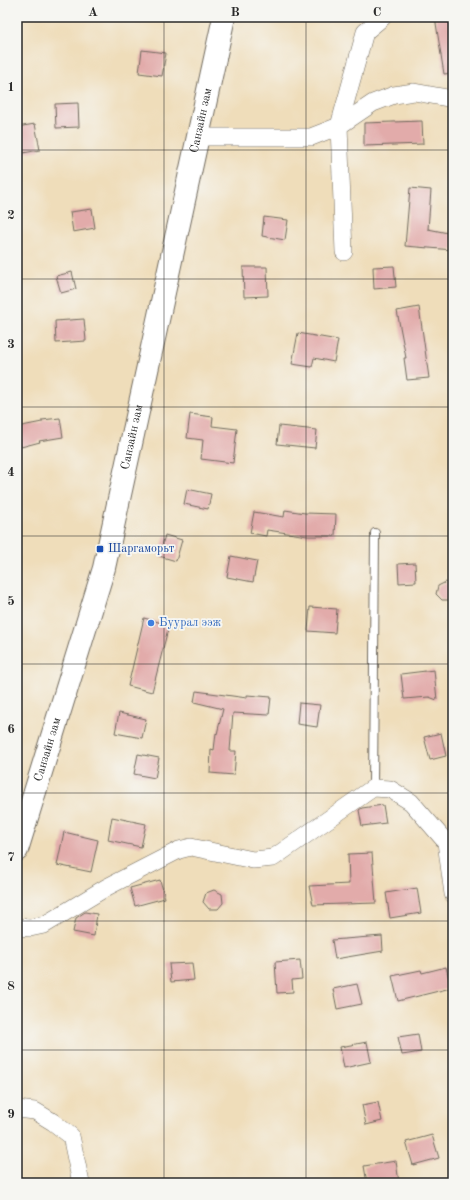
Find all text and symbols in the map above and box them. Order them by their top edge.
text: A [88,6,98,19]
text: B [230,6,240,19]
text: C [373,6,381,19]
text: 1 [7,81,15,94]
street label: Санзайн зам [189,87,214,154]
text: 2 [7,209,15,222]
text: 3 [7,338,15,351]
street label: Санзайн зам [120,403,145,471]
text: 4 [7,466,15,479]
place label: Шаргаморьт [108,543,175,555]
marker: Шаргаморьт [95,544,105,554]
text: 5 [7,595,15,608]
place label: Буурал ээж [159,617,222,629]
marker: Буурал ээж [146,618,156,628]
street label: Санзайн зам [32,716,63,783]
text: 6 [7,723,15,736]
text: 7 [7,851,15,864]
text: 8 [7,980,15,993]
text: 9 [7,1108,15,1121]

